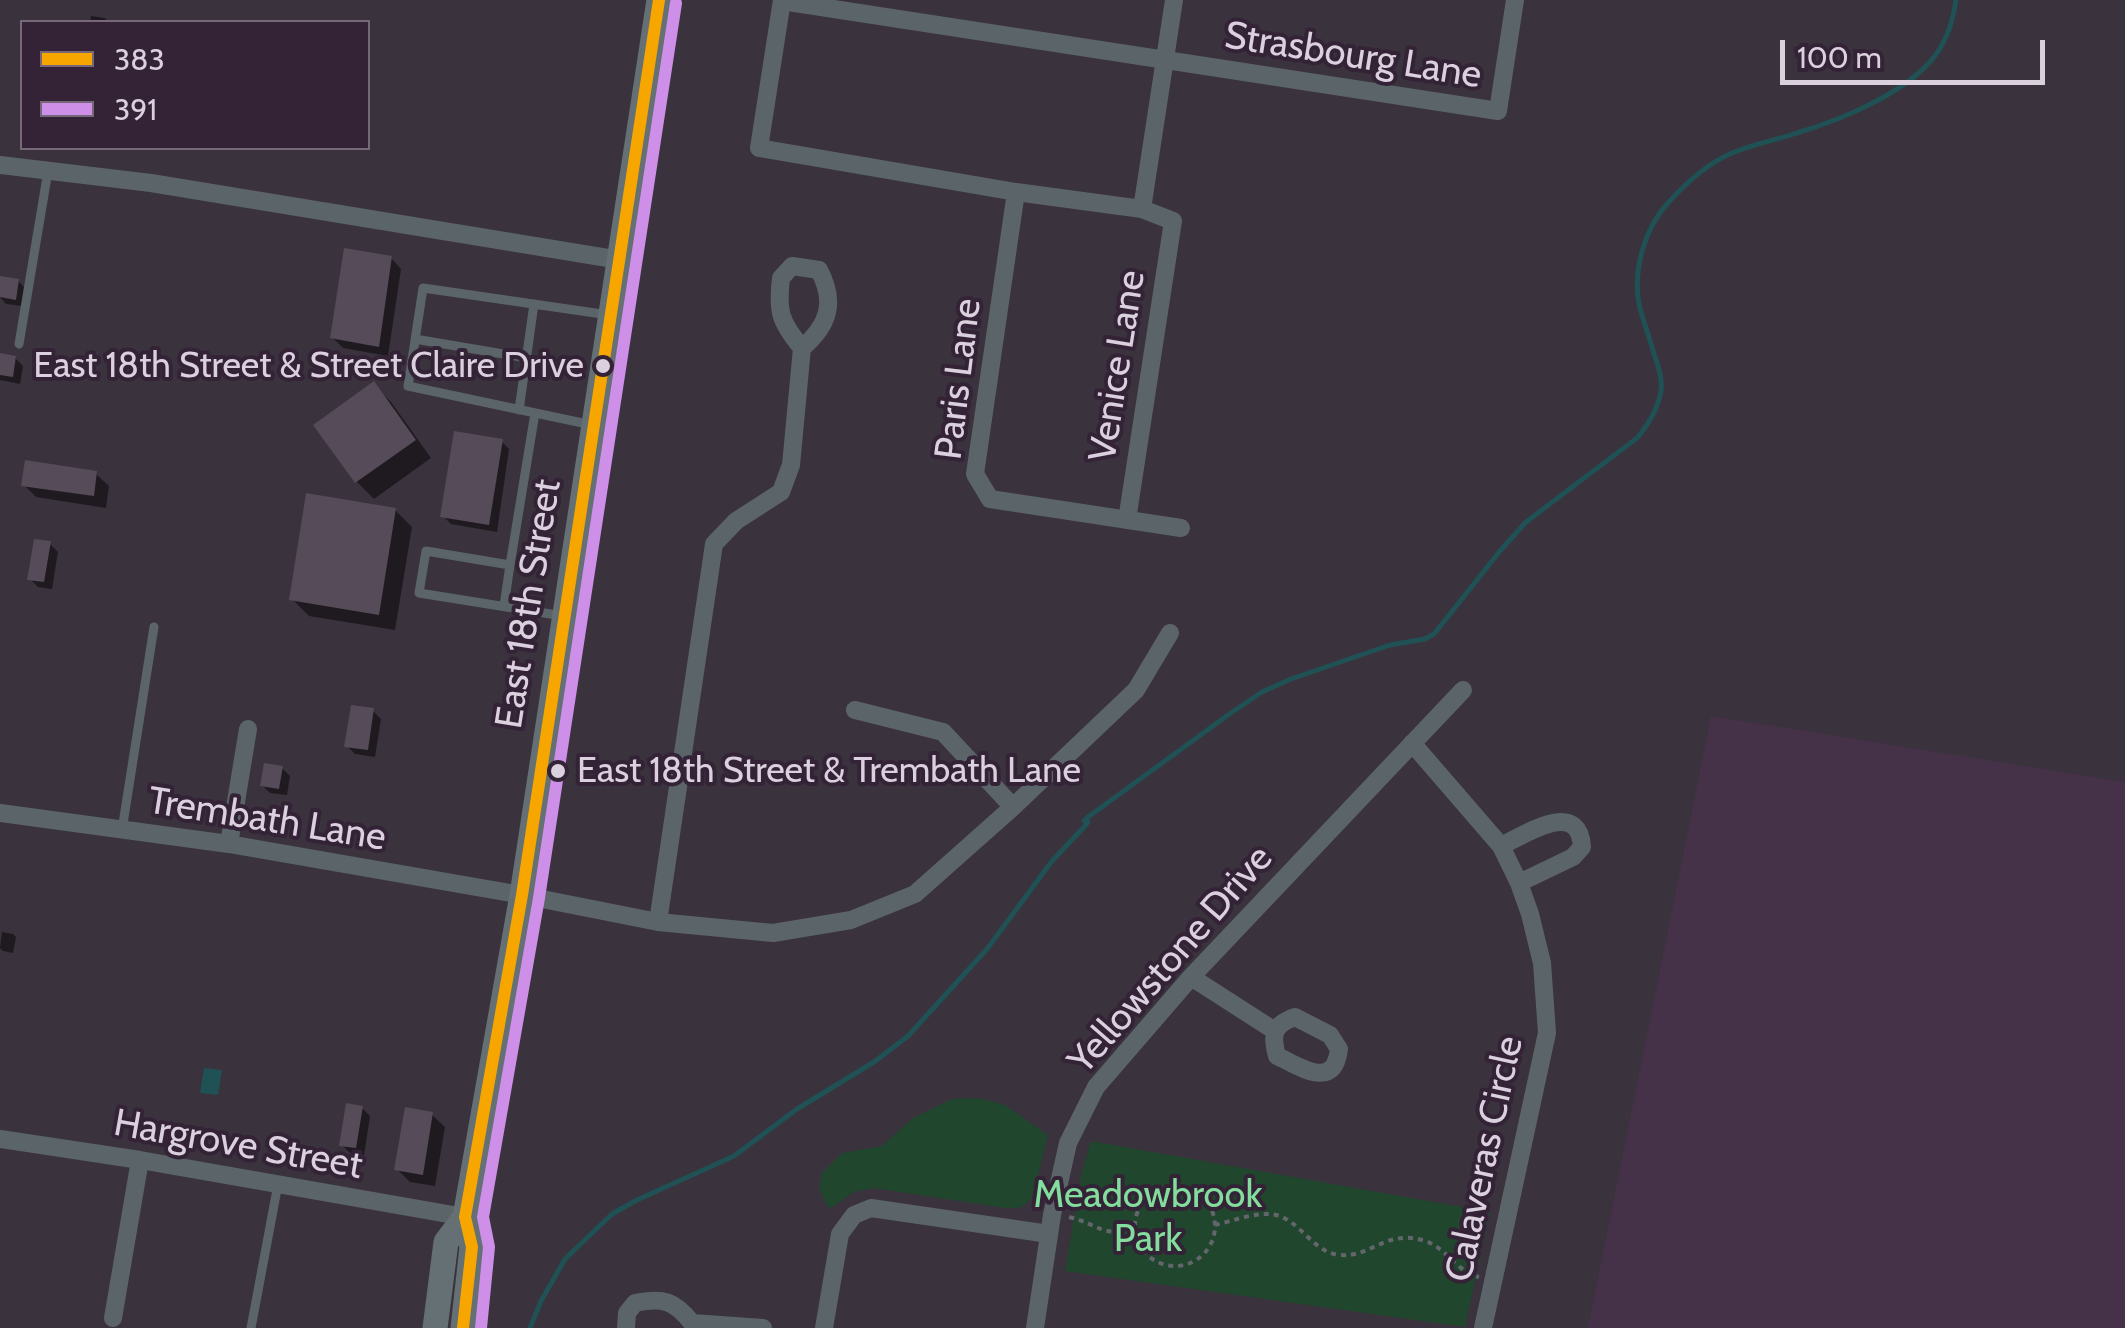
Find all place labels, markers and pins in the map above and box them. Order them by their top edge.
place label: East 18th Street & Street Claire Drive [33,344,584,388]
marker: East 18th Street & Street Claire Drive [593,356,613,376]
place label: East 18th Street & Trembath Lane [577,749,1081,793]
marker: East 18th Street & Trembath Lane [548,761,568,781]

